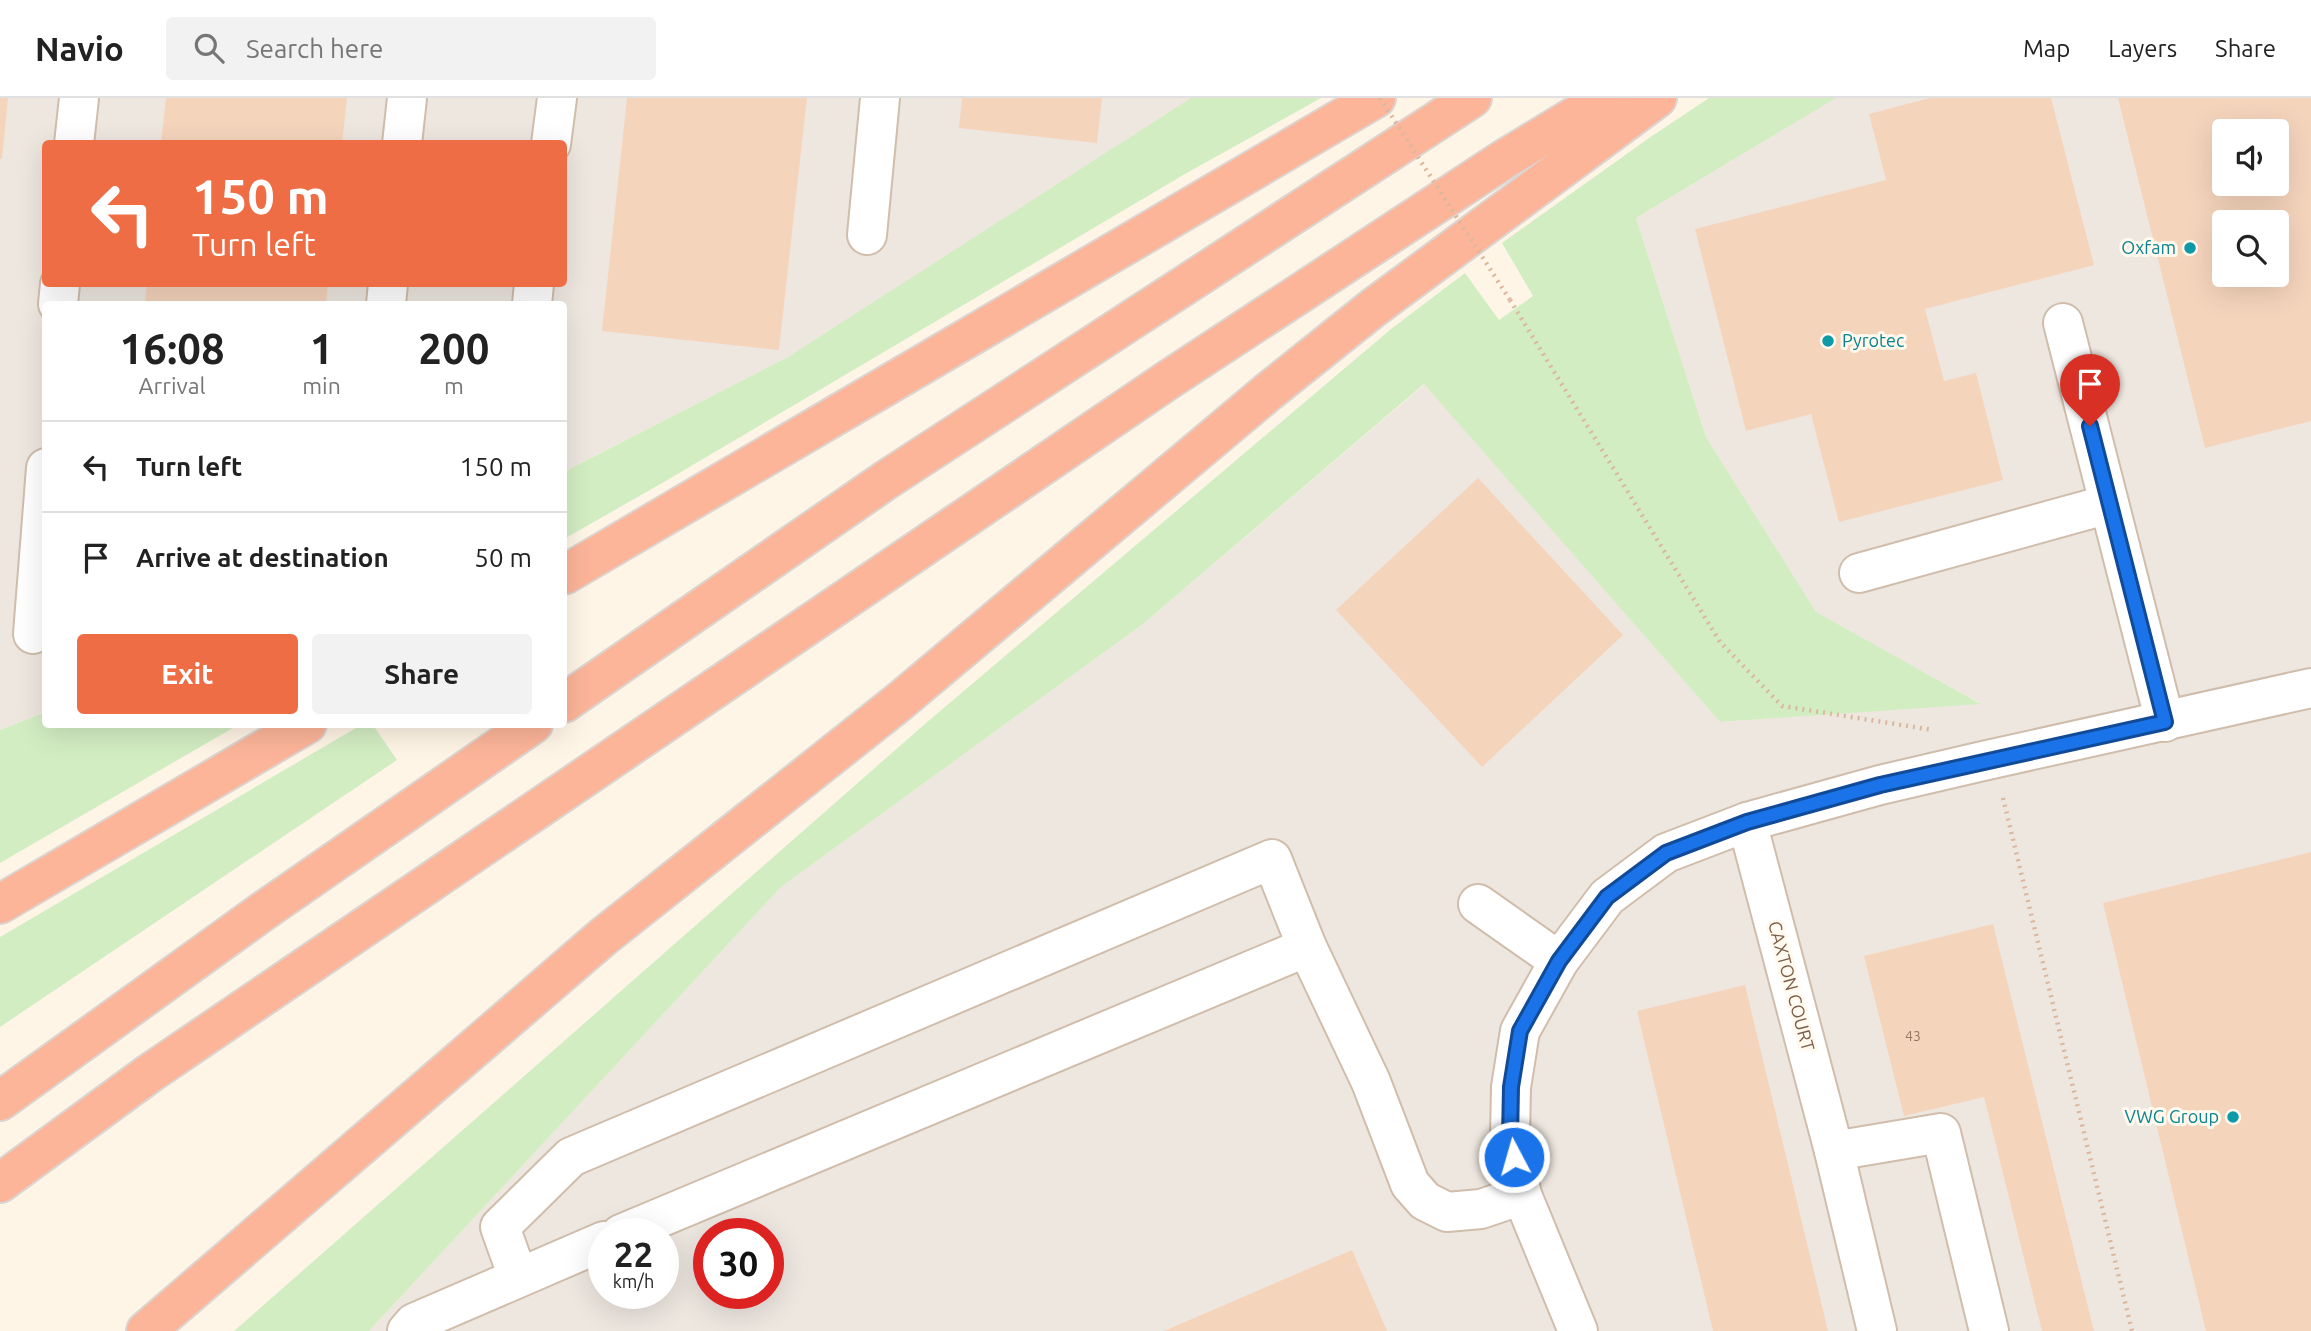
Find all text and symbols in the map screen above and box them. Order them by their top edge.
search box [166,17,656,80]
icon: search [190,29,228,67]
text: Navio [35,30,124,67]
text: Search here [246,34,383,63]
text: Map [2023,35,2070,62]
text: Layers [2108,35,2177,62]
text: Share [2215,35,2276,62]
map controls [2212,119,2289,287]
button: sound [2212,119,2289,196]
icon: left [77,168,168,259]
text: 150 m [192,168,329,223]
button: search [2212,210,2289,287]
text: Turn left [192,226,316,262]
place label: Oxfam [2121,237,2176,257]
marker: Oxfam [2182,240,2198,256]
text: 16:08 [120,325,225,372]
text: 1 [310,325,333,372]
text: 200 [418,325,489,372]
place label: Pyrotec [1842,330,1904,350]
marker: Pyrotec [1820,333,1836,349]
pin [2060,354,2120,426]
icon: arrive [2071,365,2109,403]
text: Arrival [139,373,206,398]
text: min [302,373,341,398]
text: m [444,373,464,398]
icon: left [77,448,115,486]
text: Turn left [136,452,242,481]
text: 150 m [460,452,532,481]
icon: arrive [77,539,115,577]
text: Arrive at destination [136,543,389,572]
text: 50 m [474,543,532,572]
button: Exit [77,634,298,714]
button: Share [312,634,532,714]
street label: CAXTON COURT [1765,918,1819,1053]
house number: 43 [1905,1028,1921,1044]
place label: VWG Group [2124,1106,2219,1126]
marker: VWG Group [2225,1109,2241,1125]
position arrow [1477,1120,1551,1194]
speed limit sign: 30 [693,1218,784,1309]
text: 22 [614,1234,653,1274]
text: km/h [613,1271,654,1291]

